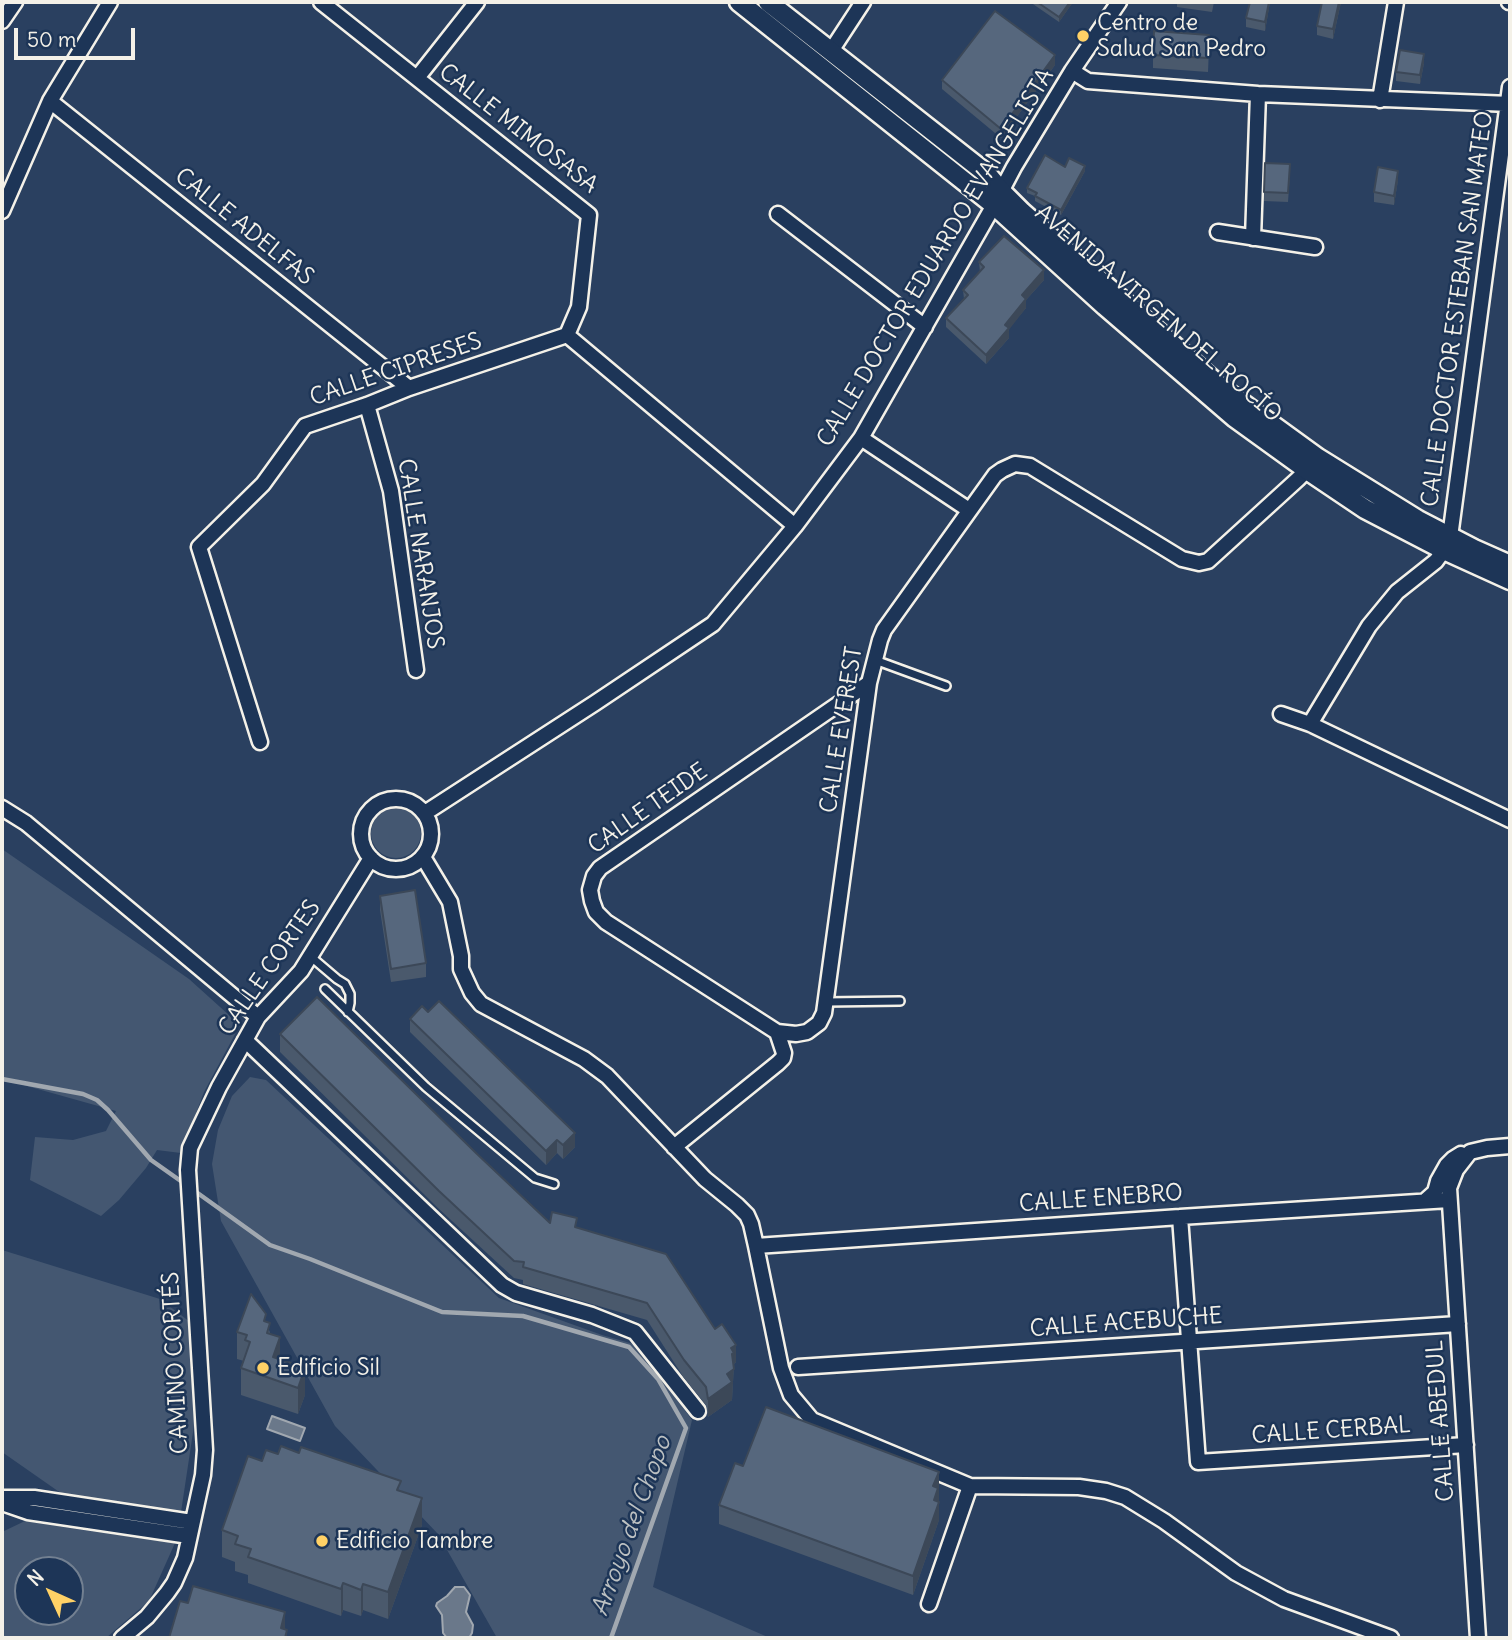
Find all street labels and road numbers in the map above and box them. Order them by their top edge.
street label: CALLE MIMOSASA [433,58,603,200]
street label: CALLE DOCTOR EDUARDO EVANGELISTA [812,64,1060,452]
street label: CALLE DOCTOR ESTEBAN SAN MATEO [1417,109,1499,509]
street label: CALLE ADELFAS [169,163,319,291]
street label: AVENIDA VIRGEN DEL ROCÍO [1029,199,1287,429]
street label: CALLE CIPRESES [306,328,486,412]
street label: CALLE NARANJOS [391,457,449,651]
street label: CALLE EVEREST [815,645,869,815]
street label: CALLE TEIDE [583,758,713,860]
street label: CALLE CORTES [213,895,327,1041]
street label: CALLE ENEBRO [1018,1180,1184,1218]
street label: CAMINO CORTÉS [157,1271,195,1455]
street label: CALLE ACEBUCHE [1029,1303,1223,1343]
street label: CALLE ABEDUL [1422,1339,1460,1503]
street label: CALLE CERBAL [1251,1412,1411,1450]

